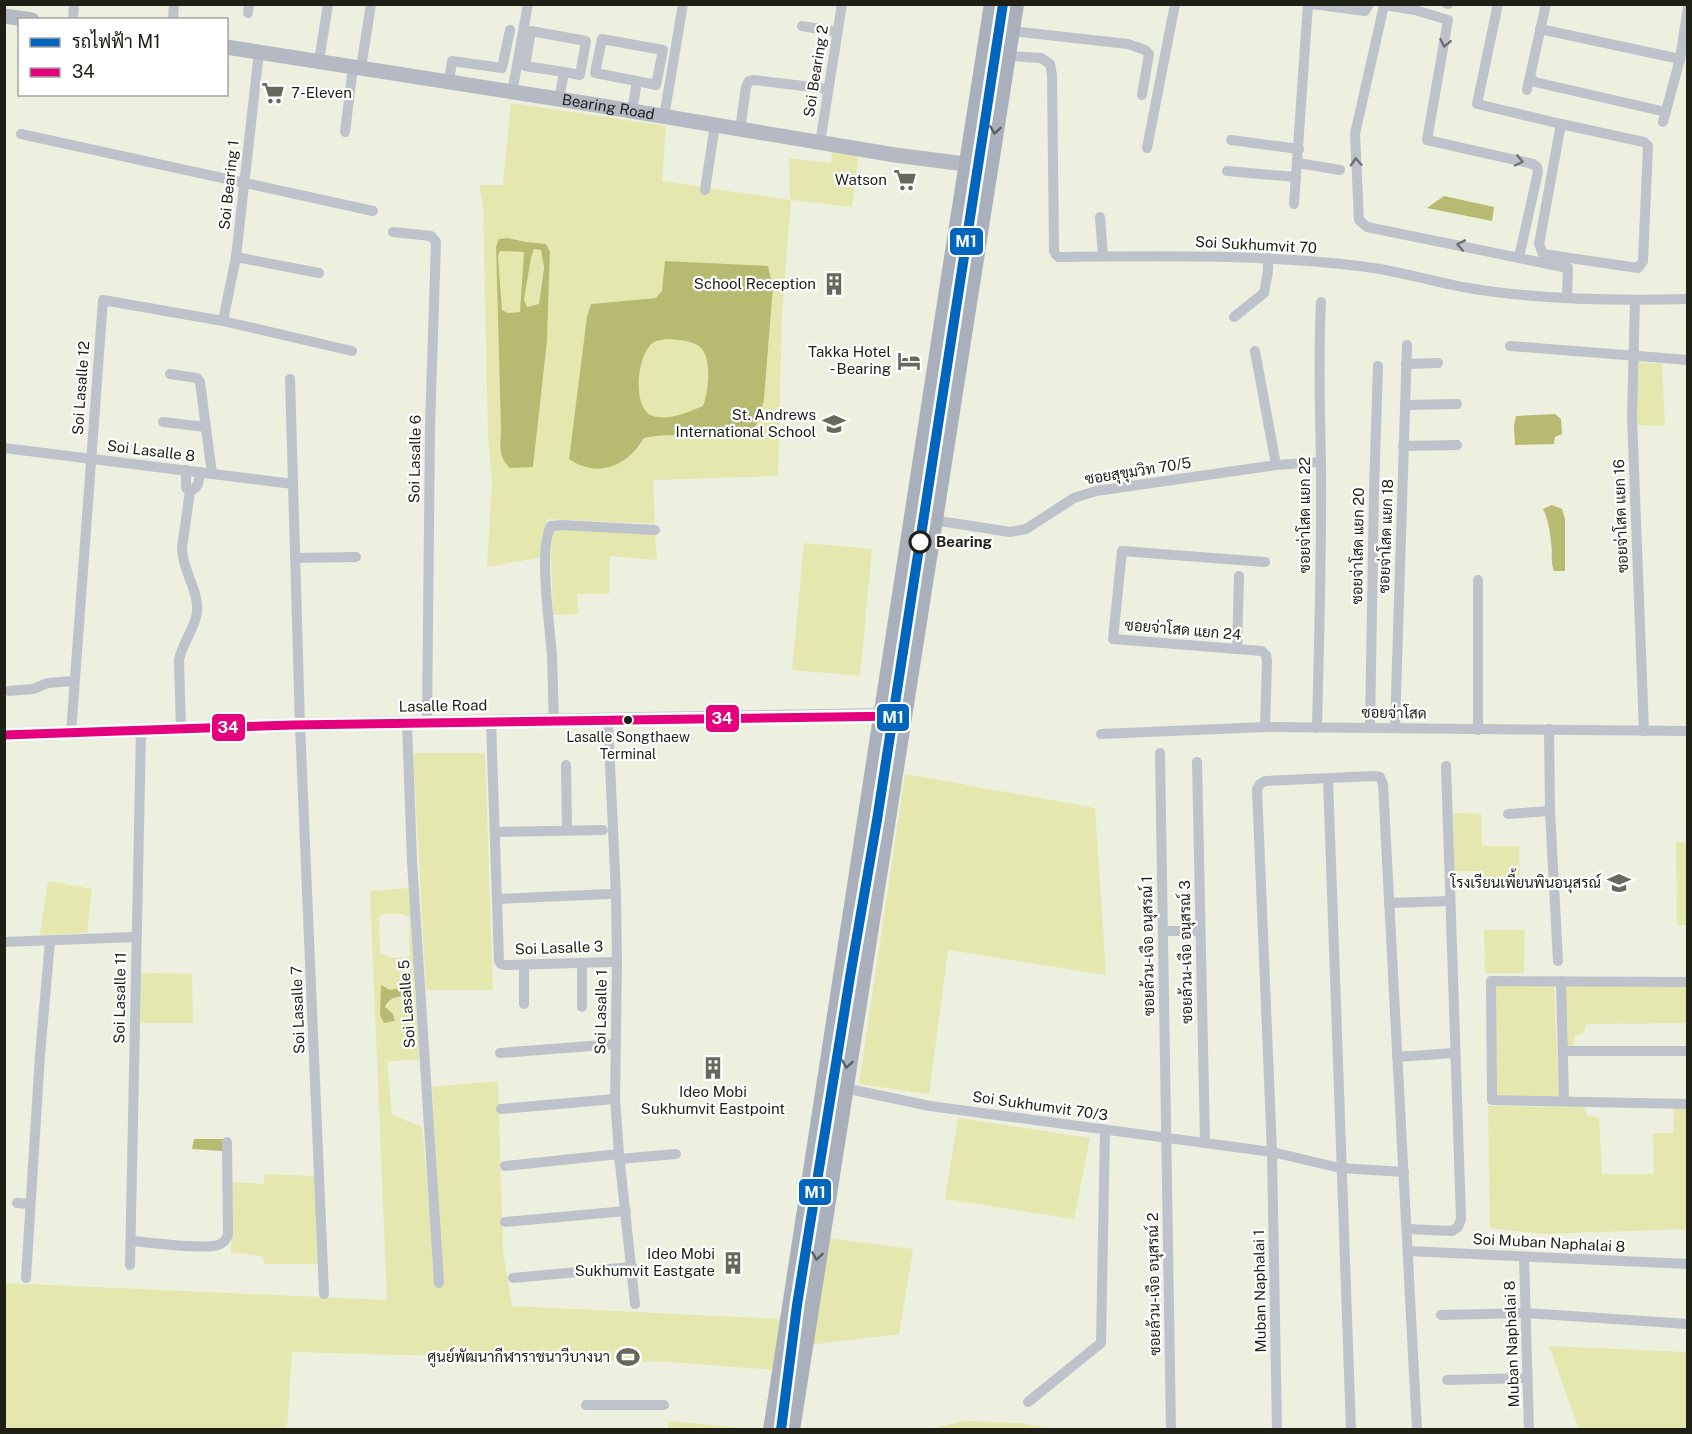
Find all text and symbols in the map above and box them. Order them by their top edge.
legend [18,18,228,96]
street label: Soi Bearing 2 [800,24,831,118]
text: รถไฟฟ้า M1 [72,29,160,52]
one-way arrow [1439,37,1452,47]
text: 34 [72,61,95,82]
supermarket icon: 7-Eleven [260,80,286,106]
place label: 7-Eleven [291,84,352,101]
street label: Bearing Road [561,91,656,123]
one-way arrow [990,125,1002,135]
street label: Soi Bearing 1 [215,139,242,231]
one-way arrow [1514,154,1524,167]
one-way arrow [1350,157,1363,166]
supermarket icon: Watson [892,167,918,193]
place label: Watson [835,171,887,188]
line badge: M1 [949,227,984,256]
text: M1 [955,232,977,251]
street label: Soi Sukhumvit 70 [1195,233,1317,256]
one-way arrow [1457,239,1467,252]
building icon: School Reception [821,271,847,297]
place label: School Reception [694,275,816,292]
street label: Soi Lasalle 12 [69,340,92,435]
place label: Takka Hotel - Bearing [808,343,891,377]
hotel icon: Takka Hotel - Bearing [896,348,922,374]
place label: St. Andrews International School [675,406,816,440]
school or university icon: St. Andrews International School [821,411,847,437]
street label: Soi Lasalle 6 [405,415,424,503]
street label: Soi Lasalle 8 [106,437,196,464]
street label: ซอยสุขุมวิท 70/5 [1084,454,1193,490]
street label: ซอยจ่าโสด แยก 22 [1295,457,1313,573]
street label: ซอยจ่าโสด แยก 16 [1609,459,1631,573]
street label: ซอยจ่าโสด แยก 18 [1374,478,1396,594]
street label: ซอยจ่าโสด แยก 20 [1347,487,1367,605]
marker: Bearing [909,531,931,553]
place label: Bearing [936,533,993,550]
street label: ซอยจ่าโสด แยก 24 [1124,615,1242,643]
street label: Lasalle Road [399,696,487,715]
street label: ซอยจ่าโสด [1361,702,1427,722]
line badge: M1 [876,703,910,732]
line badge: 34 [705,704,740,733]
text: M1 [882,708,904,727]
text: 34 [711,709,733,728]
line badge: 34 [211,713,246,742]
marker: Lasalle Songthaew Terminal [622,714,634,726]
text: 34 [217,718,239,737]
place label: Lasalle Songthaew Terminal [566,729,690,762]
place label: โรงเรียนเพี้ยนพินอนุสรณ์ [1449,868,1601,894]
school or university icon: โรงเรียนเพี้ยนพินอนุสรณ์ [1606,870,1632,896]
street label: ซอยล้วน-เจือ อนุสรณ์ 1 [1137,876,1160,1016]
street label: ซอยล้วน-เจือ อนุสรณ์ 3 [1175,880,1198,1024]
street label: Soi Lasalle 3 [515,937,603,958]
street label: Soi Lasalle 11 [110,952,129,1044]
street label: Soi Lasalle 5 [395,959,418,1049]
street label: Soi Lasalle 7 [287,966,308,1054]
street label: Soi Lasalle 1 [591,969,610,1055]
building icon: Ideo Mobi Sukhumvit Eastpoint [700,1055,726,1081]
one-way arrow [842,1059,854,1068]
place label: Ideo Mobi Sukhumvit Eastpoint [641,1083,785,1117]
street label: Soi Sukhumvit 70/3 [971,1088,1109,1123]
line badge: M1 [798,1178,832,1206]
text: M1 [804,1183,826,1202]
street label: ซอยล้วน-เจือ อนุสรณ์ 2 [1143,1212,1166,1356]
street label: Muban Naphalai 1 [1250,1229,1269,1353]
street label: Soi Muban Naphalai 8 [1472,1230,1626,1255]
place label: Ideo Mobi Sukhumvit Eastgate [575,1245,715,1279]
building icon: Ideo Mobi Sukhumvit Eastgate [720,1250,746,1276]
one-way arrow [811,1251,824,1261]
street label: Muban Naphalai 8 [1501,1280,1522,1408]
sports icon: ศูนย์พัฒนากีฬาราชนาวีบางนา [615,1344,641,1370]
place label: ศูนย์พัฒนากีฬาราชนาวีบางนา [427,1347,610,1367]

